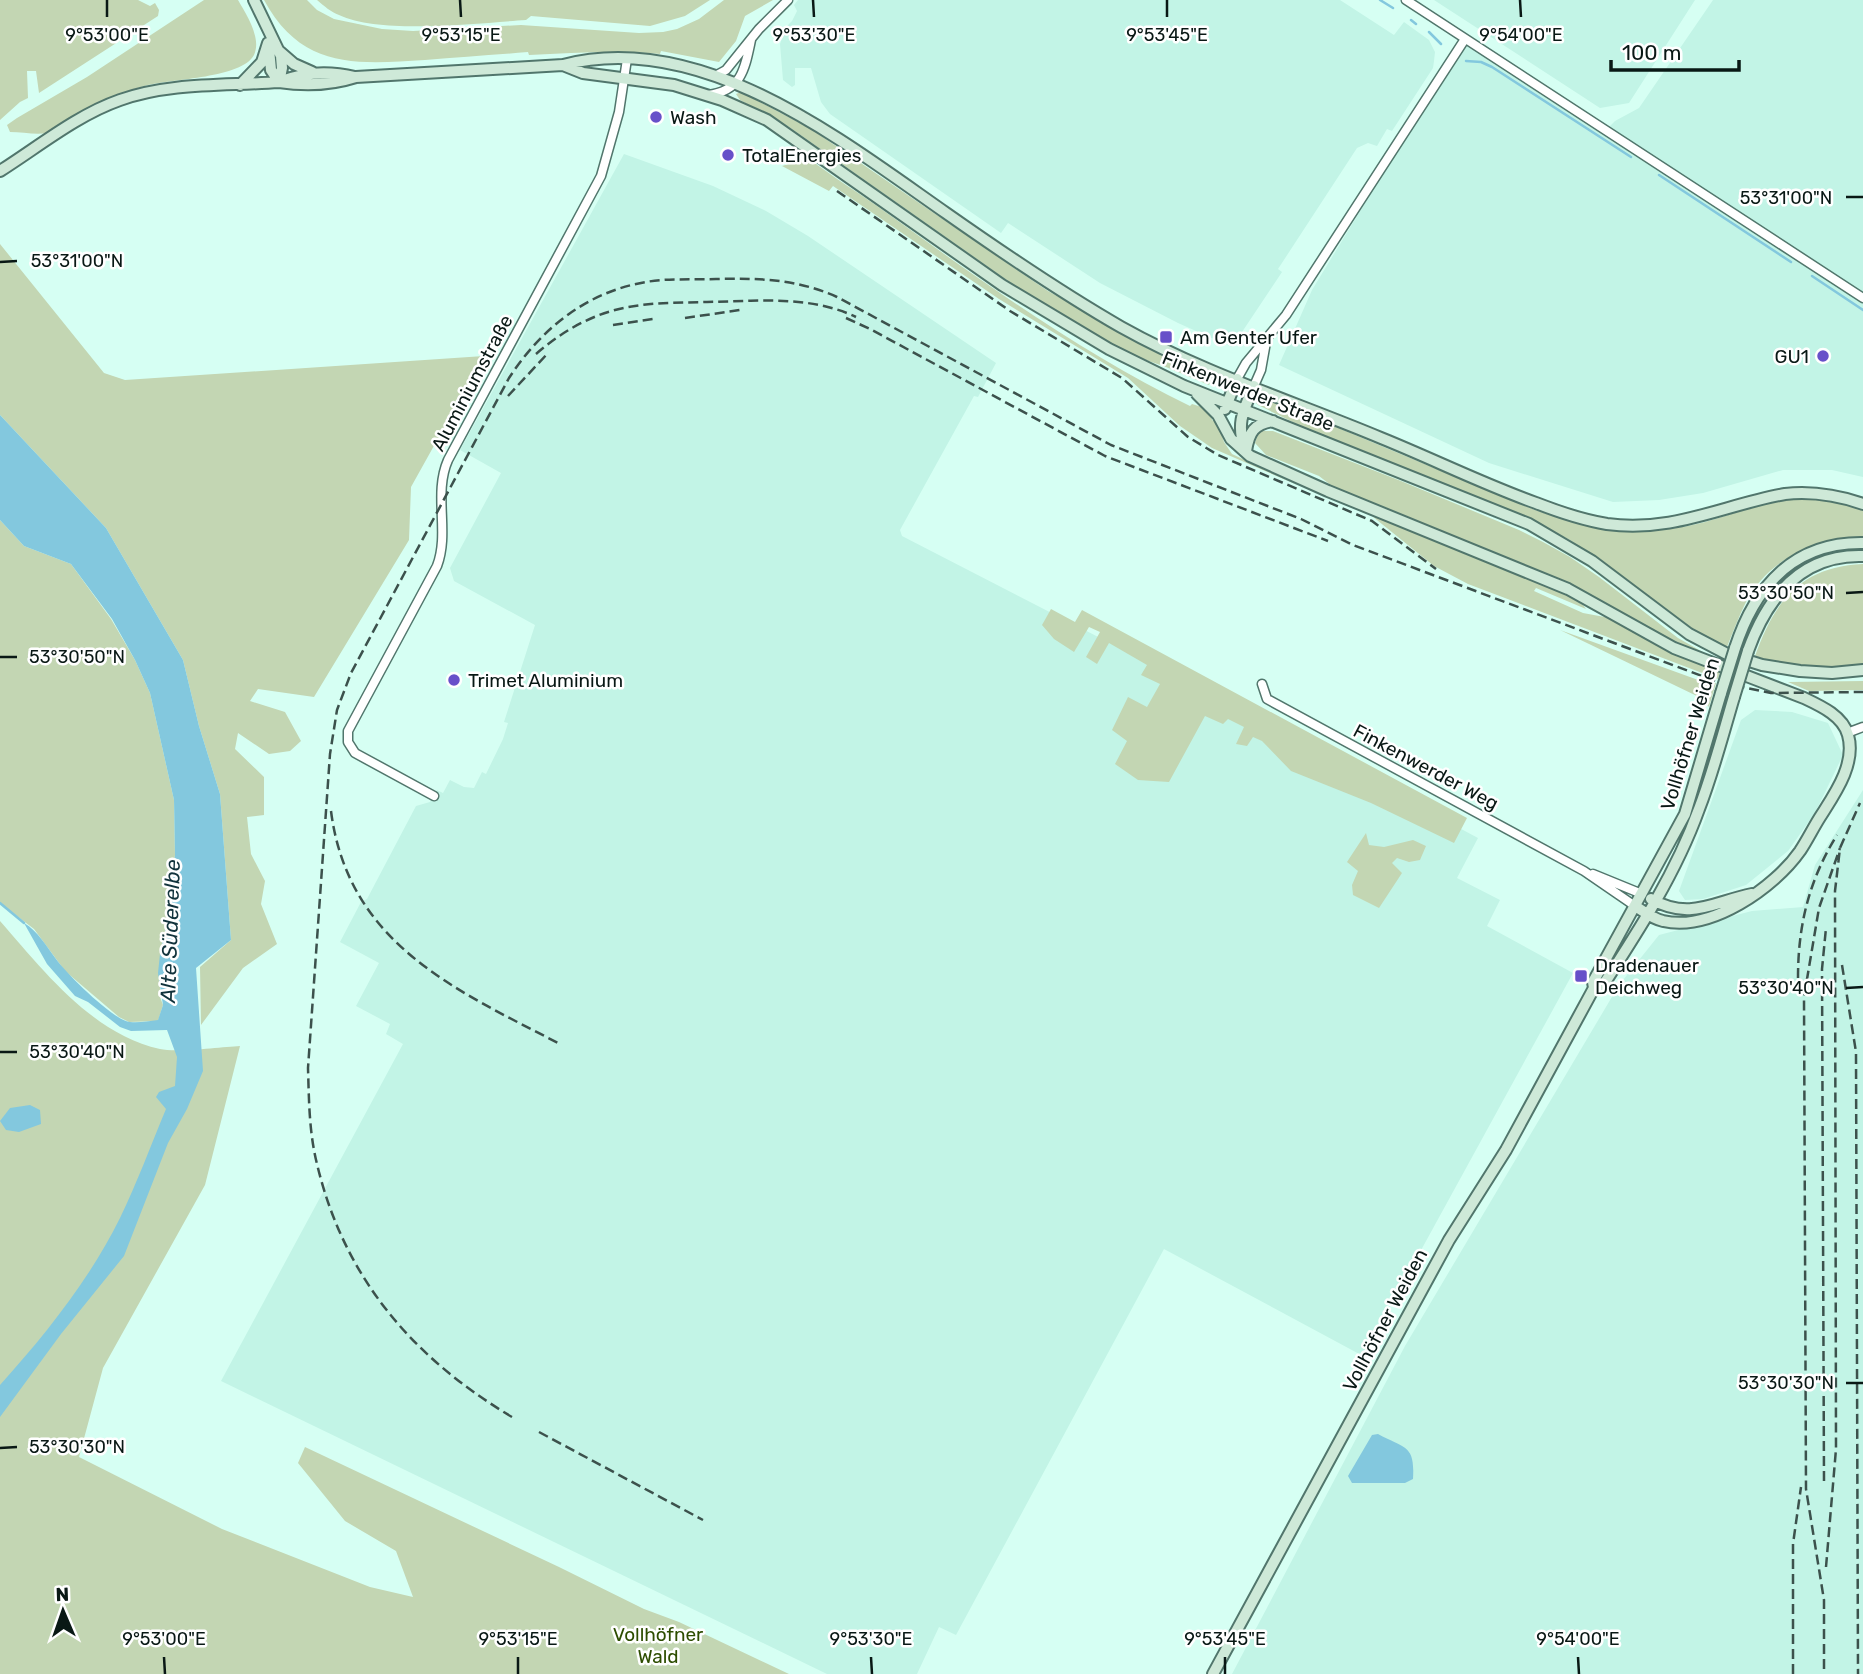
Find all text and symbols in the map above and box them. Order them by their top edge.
text: 9°53'00"E [65,24,149,46]
text: 9°53'15"E [421,24,501,46]
text: 9°53'30"E [773,24,855,46]
text: 9°53'45"E [1126,24,1208,46]
text: 9°54'00"E [1479,24,1563,46]
scale bar [1611,28,1739,72]
text: 100 m [1622,40,1681,65]
place label: Wash [670,106,717,129]
marker: Wash [648,109,664,125]
place label: TotalEnergies [742,144,862,167]
marker: TotalEnergies [720,147,736,163]
text: 53°31'00"N [1740,187,1832,209]
text: 53°31'00"N [31,250,123,272]
street label: Aluminiumstraße [426,311,518,455]
place label: Am Genter Ufer [1180,326,1318,349]
marker: Am Genter Ufer [1158,329,1174,345]
place label: GU1 [1775,345,1809,368]
street label: Finkenwerder Straße [1159,346,1337,436]
marker: GU1 [1815,348,1831,364]
text: 53°30'50"N [1738,582,1834,604]
text: 53°30'50"N [29,646,125,668]
street label: Vollhöfner Weiden [1656,655,1724,813]
place label: Trimet Aluminium [468,669,623,692]
marker: Trimet Aluminium [446,672,462,688]
street label: Finkenwerder Weg [1349,719,1503,815]
water label: Alte Süderelbe [155,859,185,1004]
place label: Dradenauer Deichweg [1595,954,1700,999]
marker: Dradenauer Deichweg [1573,968,1589,984]
text: 53°30'40"N [1738,977,1834,999]
text: 53°30'40"N [29,1041,125,1063]
street label: Vollhöfner Weiden [1338,1245,1432,1395]
text: 53°30'30"N [1738,1372,1834,1394]
text: 53°30'30"N [29,1436,125,1458]
north arrow [28,1576,98,1646]
text: N [55,1583,70,1606]
park label: Vollhöfner Wald [613,1623,704,1668]
text: 9°53'00"E [122,1628,206,1650]
text: 9°53'15"E [478,1628,558,1650]
text: 9°53'30"E [830,1628,912,1650]
text: 9°53'45"E [1184,1628,1266,1650]
text: 9°54'00"E [1536,1628,1620,1650]

